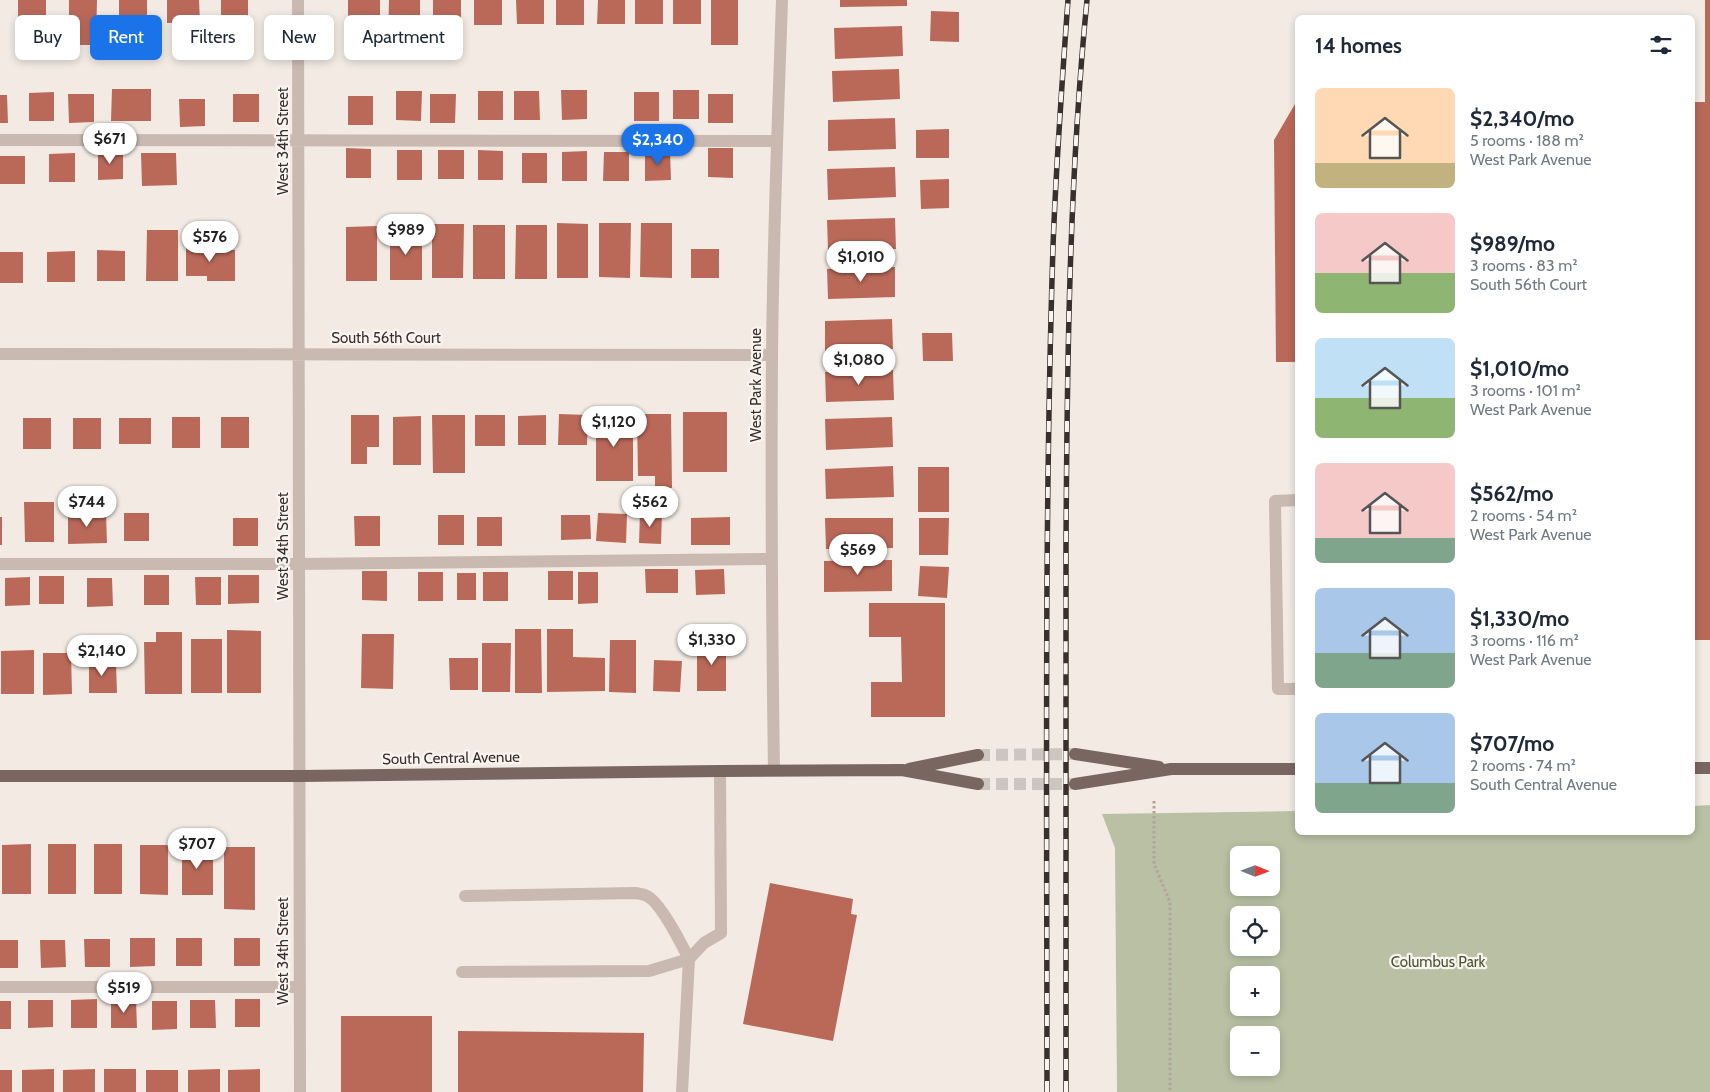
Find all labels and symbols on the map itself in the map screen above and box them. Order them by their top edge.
street label: West 34th Street [274,87,292,195]
pin: $671 [80,122,140,165]
pin: $2,340 [617,124,699,166]
pin: $989 [376,214,436,256]
pin: $576 [180,220,240,263]
pin: $1,010 [820,240,902,283]
street label: West Park Avenue [747,328,765,442]
street label: South 56th Court [331,329,441,347]
pin: $1,080 [818,344,900,386]
pin: $1,120 [573,406,655,448]
pin: $744 [57,486,117,528]
pin: $562 [620,486,680,528]
street label: West 34th Street [274,492,292,600]
pin: $569 [828,534,888,576]
pin: $1,330 [671,624,753,666]
pin: $2,140 [61,634,143,677]
street label: South Central Avenue [382,748,520,768]
pin: $707 [167,828,227,870]
north arrow [1230,846,1280,896]
street label: West 34th Street [274,897,292,1005]
park label: Columbus Park [1391,953,1486,971]
pin: $519 [94,972,154,1014]

